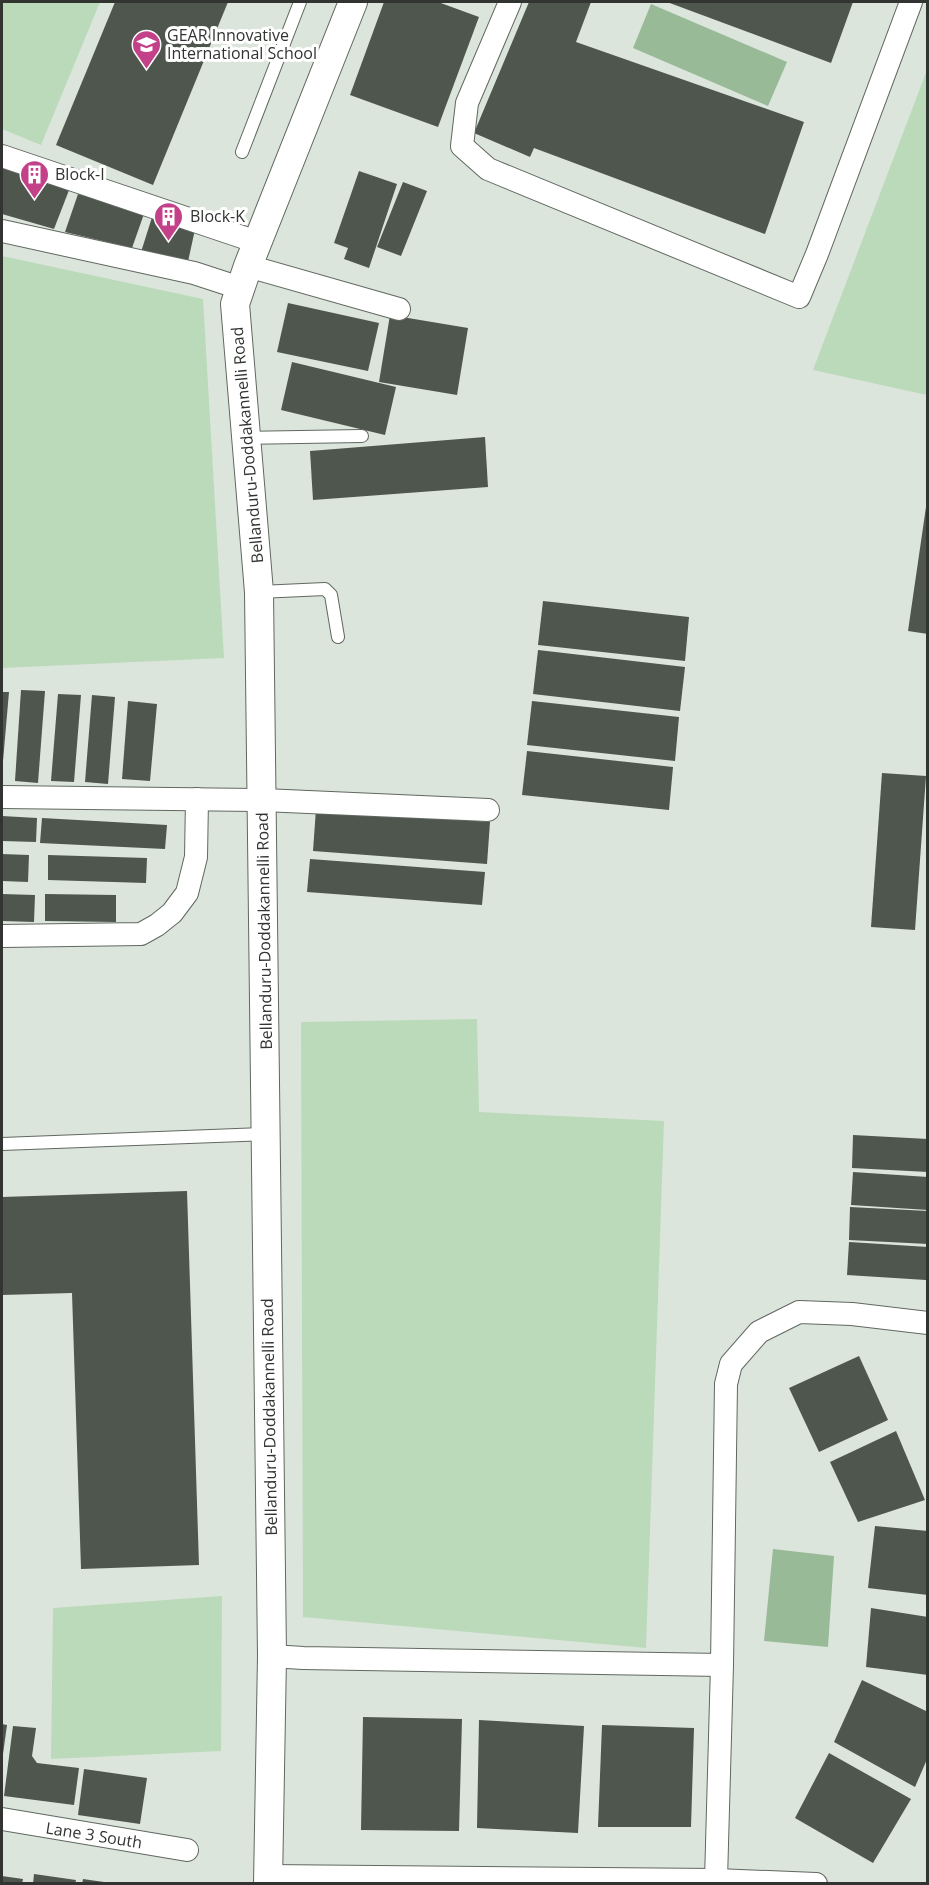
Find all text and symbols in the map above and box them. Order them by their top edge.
place label: GEAR Innovative International School [167,24,317,64]
school or university icon: GEAR Innovative International School [130,28,162,70]
building icon: Block-I [18,158,50,200]
place label: Block-I [55,163,105,185]
building icon: Block-K [153,200,185,242]
place label: Block-K [190,205,245,227]
street label: Bellanduru-Doddakannelli Road [226,326,268,564]
street label: Bellanduru-Doddakannelli Road [251,812,277,1050]
street label: Bellanduru-Doddakannelli Road [256,1298,282,1536]
street label: Lane 3 South [44,1817,144,1853]

